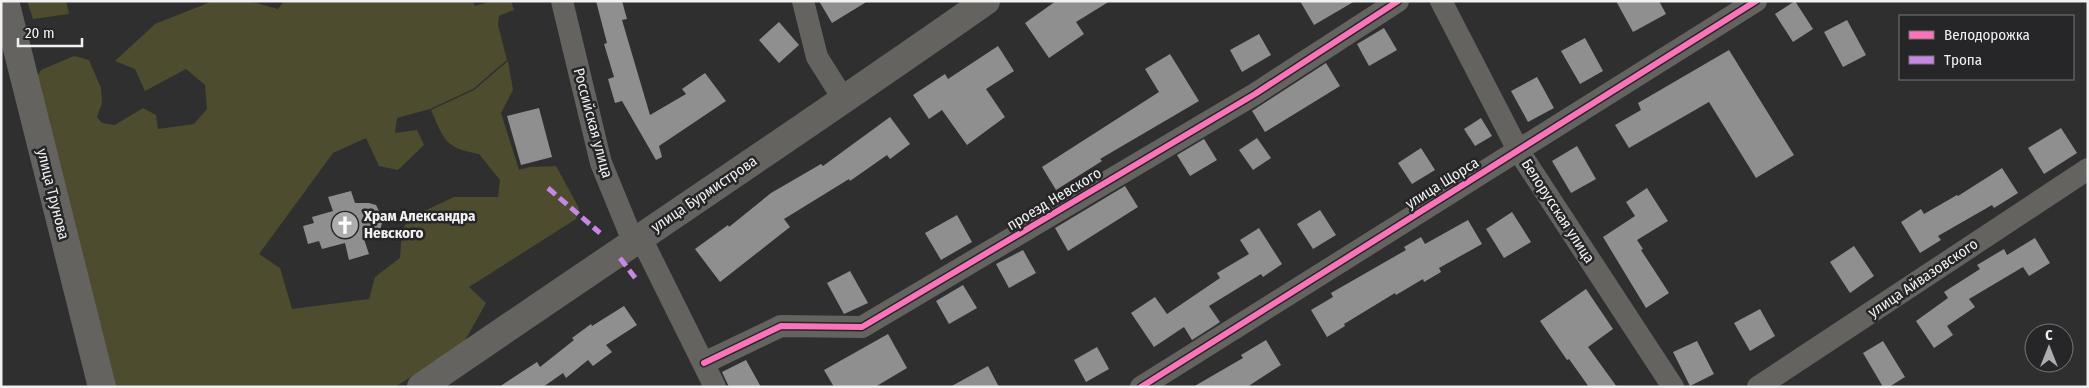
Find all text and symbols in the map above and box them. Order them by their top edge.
scale bar [18,15,81,47]
legend [1899,15,2074,80]
text: 20 m [25,24,55,42]
text: Велодорожка [1944,26,2030,44]
text: Тропа [1944,51,1982,69]
street label: Российская улица [570,66,616,180]
street label: улица Трунова [33,147,73,241]
street label: улица Бурмистрова [648,152,760,236]
street label: улица Щорса [1402,153,1482,213]
street label: Белорусская улица [1518,156,1598,266]
street label: проезд Невского [1004,164,1105,234]
place label: Храм Александра Невского [363,207,476,242]
church icon: Храм Александра Невского [330,210,360,240]
street label: улица Айвазовского [1865,235,1981,321]
north arrow [2024,323,2074,373]
text: С [2045,327,2053,344]

